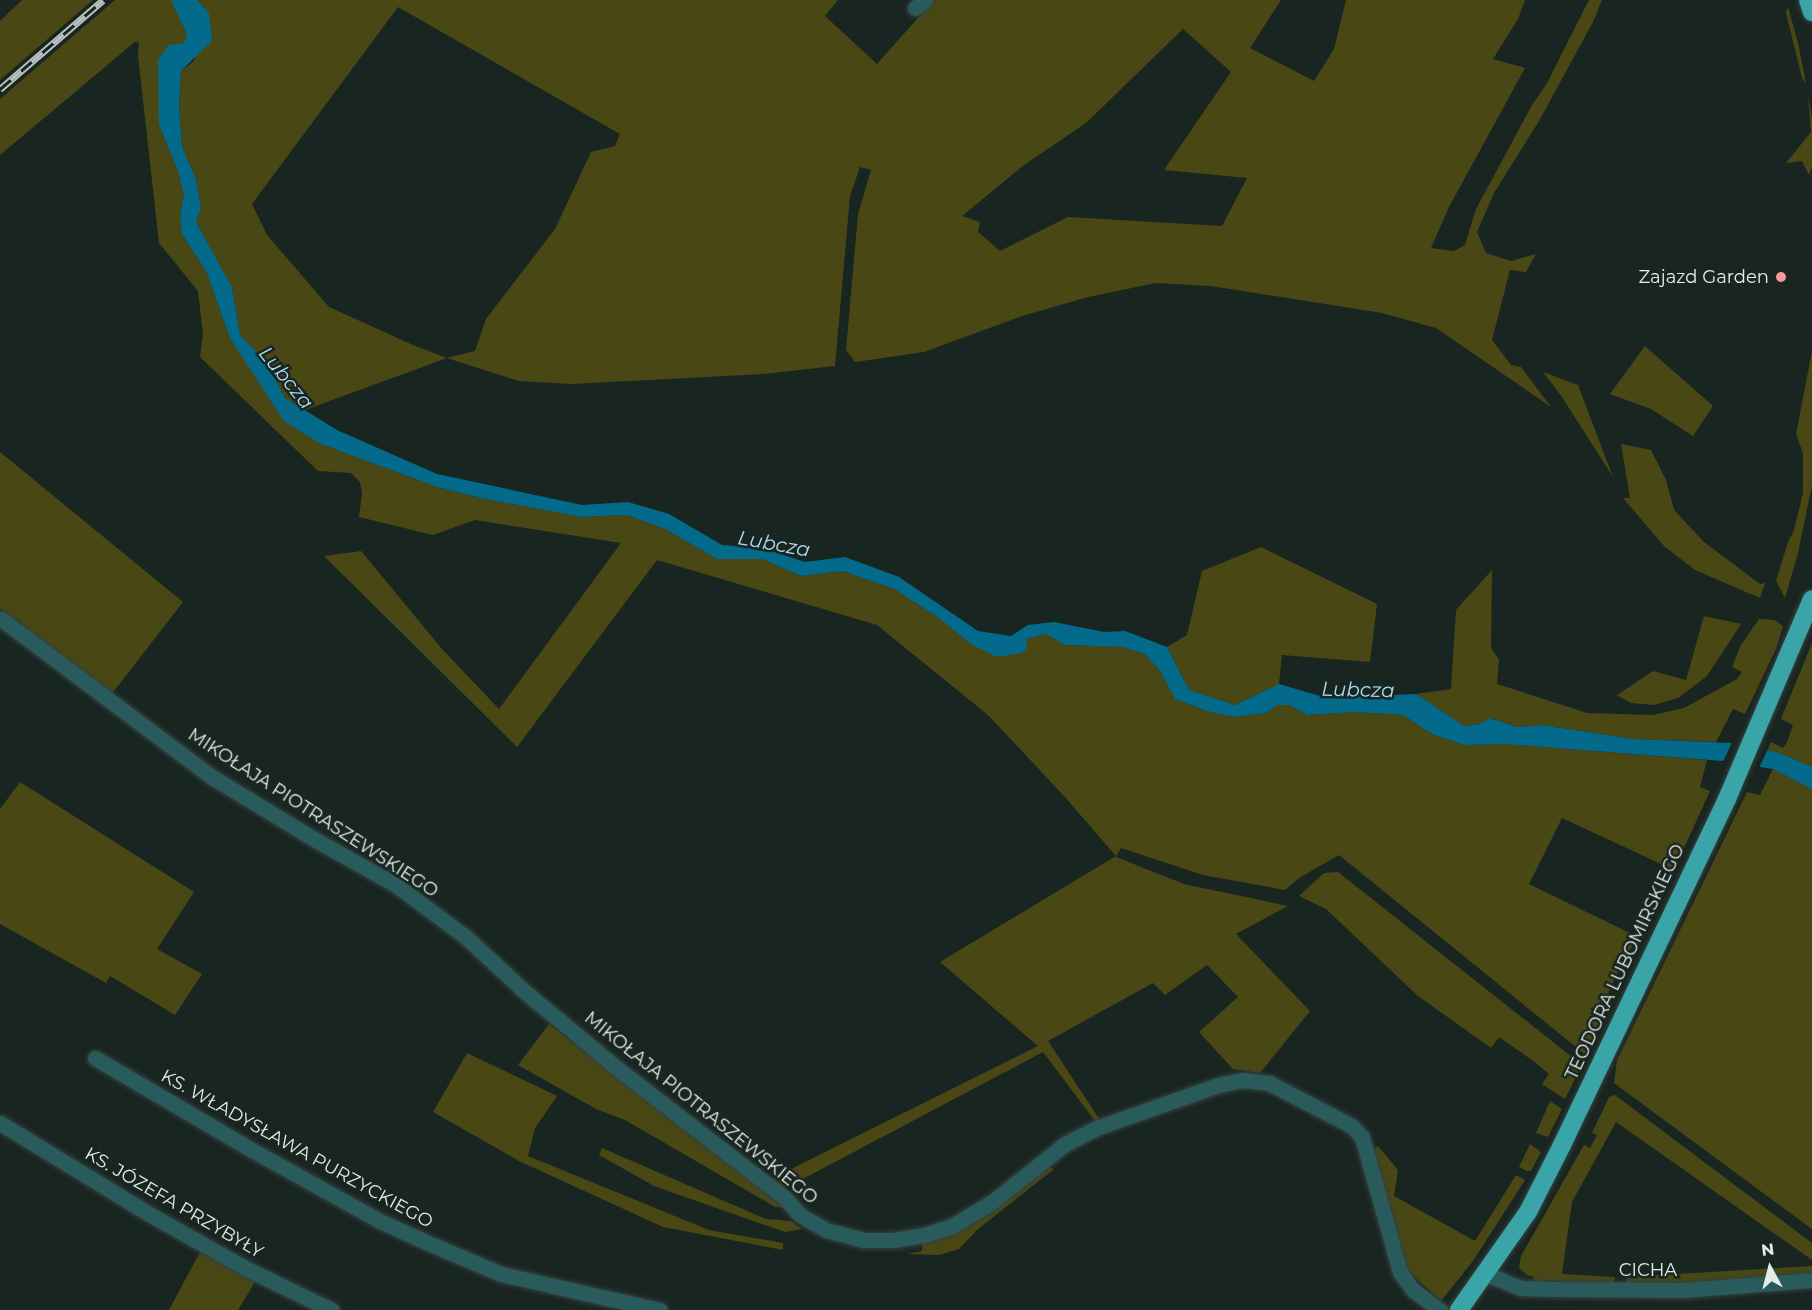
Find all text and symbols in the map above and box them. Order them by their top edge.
place label: Zajazd Garden [1638,266,1769,288]
marker: Zajazd Garden [1774,270,1788,284]
water label: Lubcza [254,342,318,414]
water label: Lubcza [736,526,812,562]
water label: Lubcza [1321,677,1395,703]
street label: MIKOŁAJA PIOTRASZEWSKIEGO [184,724,442,902]
street label: TEODORA LUBOMIRSKIEGO [1561,841,1689,1083]
street label: MIKOŁAJA PIOTRASZEWSKIEGO [580,1007,822,1209]
street label: KS. WŁADYSŁAWA PURZYCKIEGO [157,1065,437,1233]
street label: KS. JÓZEFA PRZYBYŁY [81,1143,267,1263]
north arrow [1740,1238,1800,1298]
text: N [1760,1239,1775,1260]
street label: CICHA [1619,1259,1677,1281]

